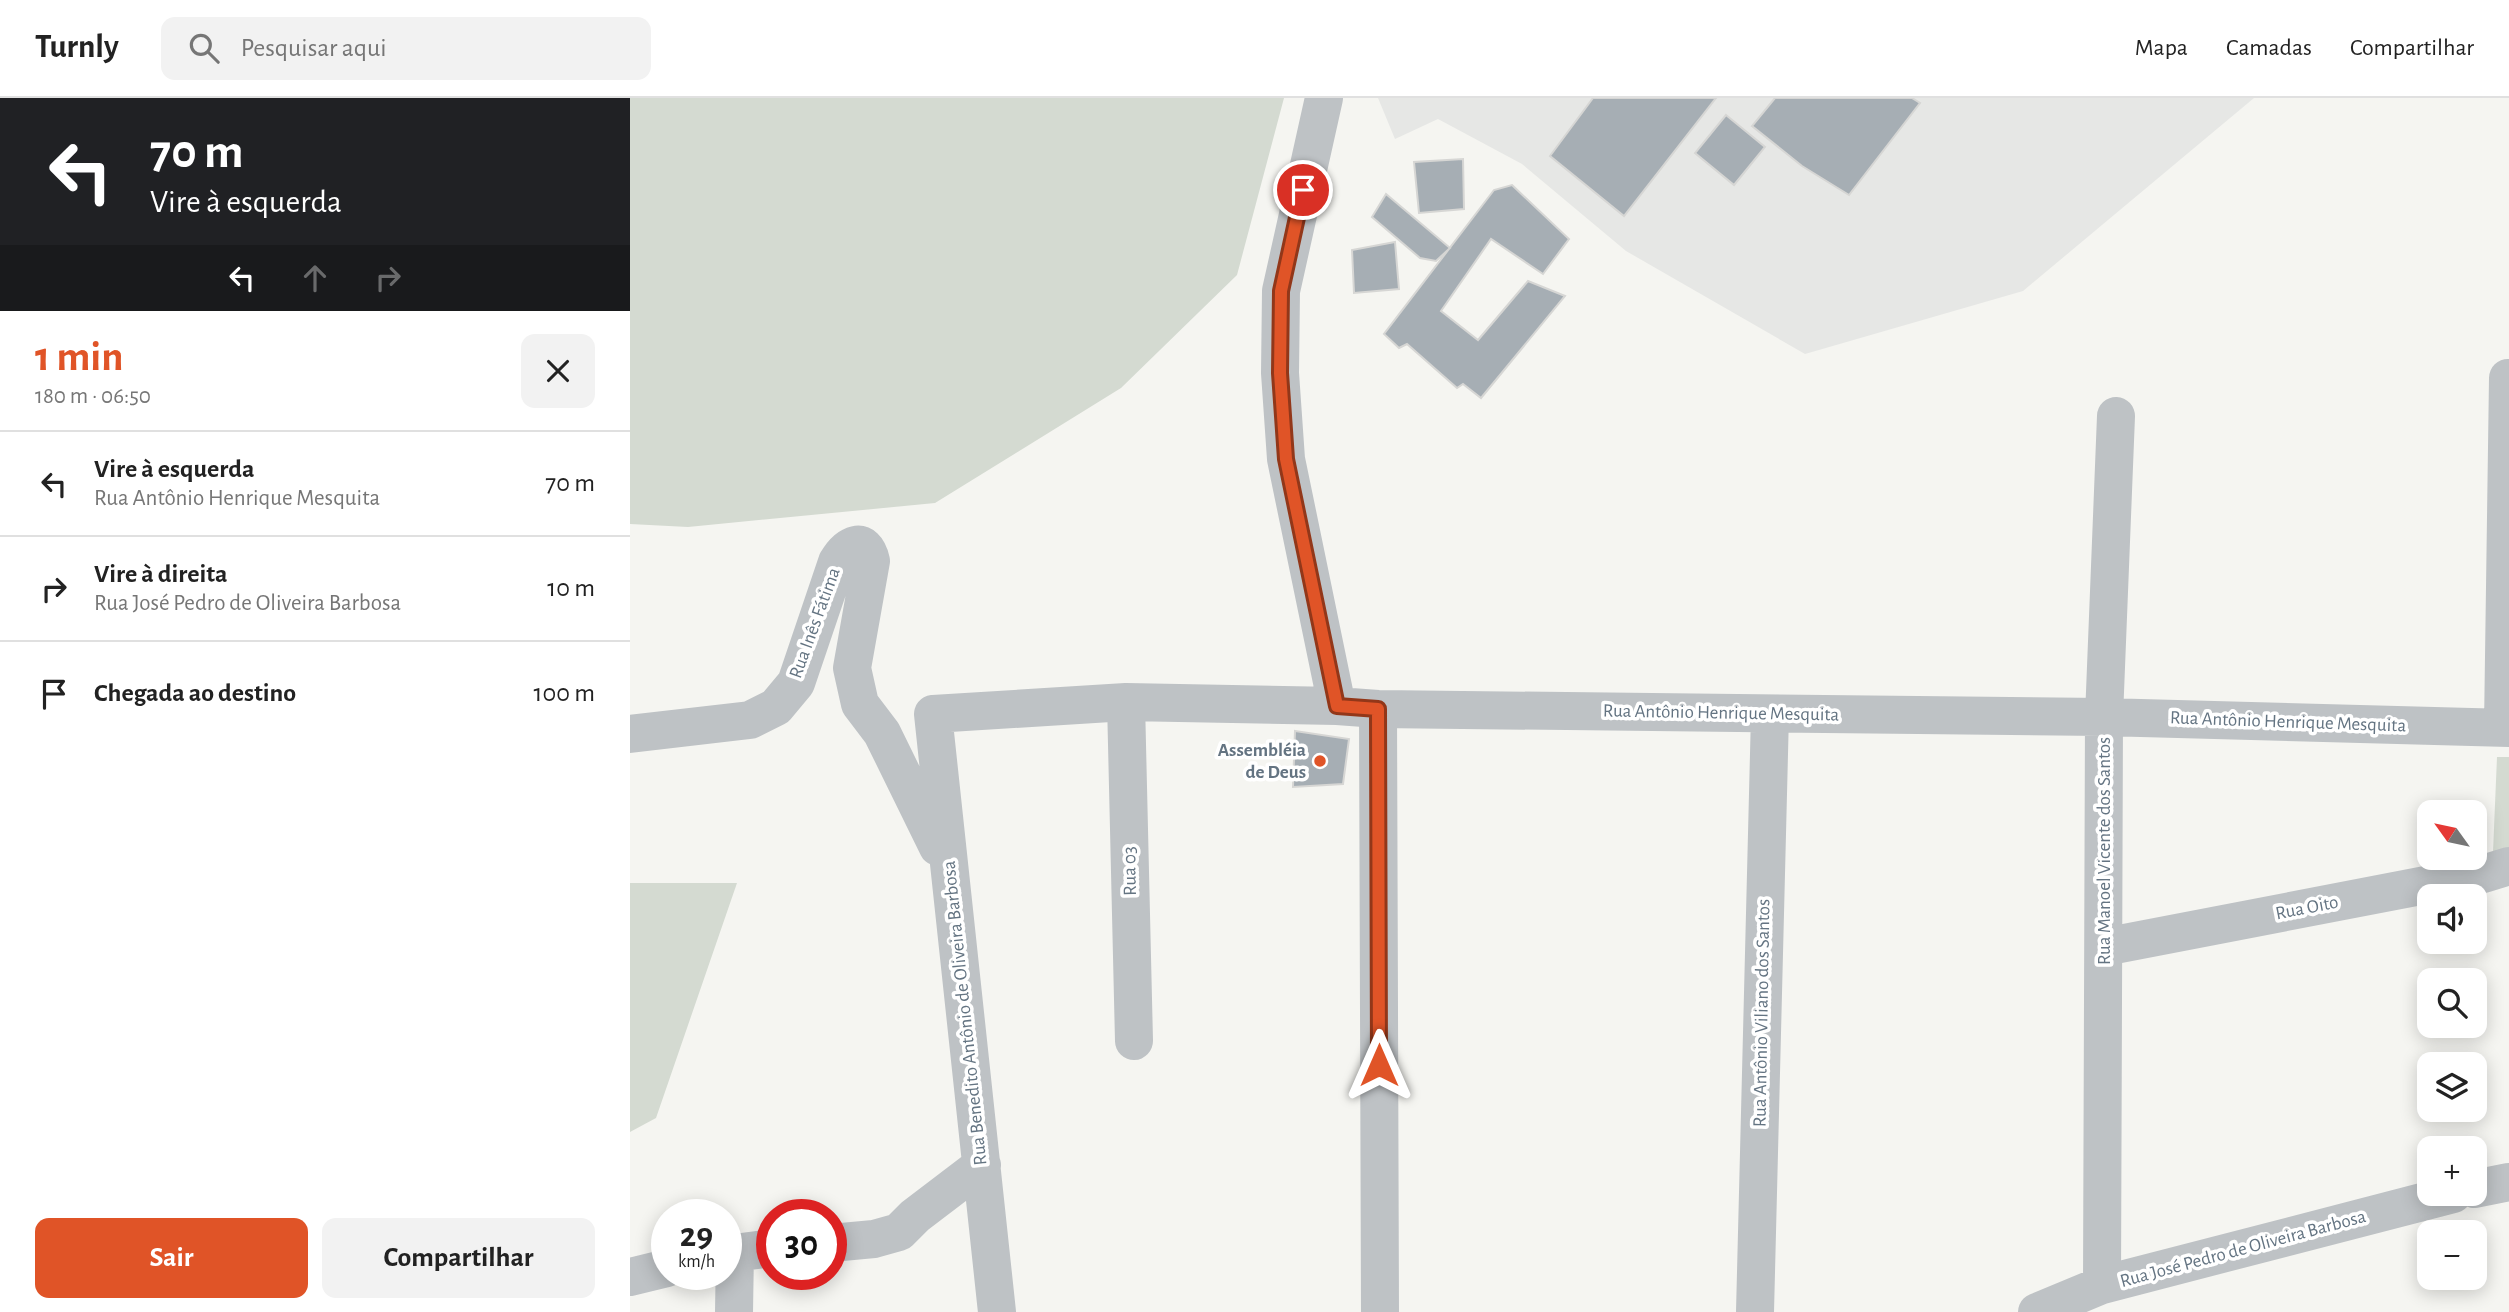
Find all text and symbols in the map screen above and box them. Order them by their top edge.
search box [161,17,651,80]
icon: search [185,29,223,67]
text: Turnly [35,31,119,64]
text: Pesquisar aqui [241,35,387,61]
text: Mapa [2135,36,2188,60]
text: Camadas [2226,36,2312,60]
text: Compartilhar [2350,36,2474,60]
icon: left [35,126,126,217]
text: 70 m [150,128,244,177]
pin [1273,160,1333,220]
icon: arrive [1284,171,1322,209]
text: Vire à esquerda [150,186,342,218]
icon: left [223,259,261,297]
icon: ahead [296,259,334,297]
icon: right [369,259,407,297]
button: close [521,334,595,408]
text: 1 min [35,336,124,378]
text: 180 m · 06:50 [35,385,151,408]
text: Vire à esquerda [94,456,255,482]
icon: left [35,465,73,503]
text: 70 m [545,470,595,496]
text: Rua Antônio Henrique Mesquita [94,487,380,510]
text: Vire à direita [94,561,228,587]
street label: Rua Inês Fátima [786,565,844,681]
icon: right [35,570,73,608]
text: 10 m [547,575,595,601]
text: Rua José Pedro de Oliveira Barbosa [94,592,401,615]
icon: arrive [35,675,73,713]
text: Chegada ao destino [94,680,296,706]
text: 100 m [534,680,595,706]
street label: Rua Antônio Henrique Mesquita [1603,701,1840,725]
street label: Rua Antônio Henrique Mesquita [2170,708,2407,736]
street label: Rua Manoel Vicente dos Santos [2095,737,2114,965]
place label: Assembléia de Deus [1218,741,1306,782]
marker: Assembléia de Deus [1312,753,1328,769]
north arrow [2417,800,2487,870]
map controls [2417,800,2487,1290]
street label: Rua 03 [1120,846,1140,896]
street label: Rua Benedito Antônio de Oliveira Barbosa [940,860,990,1166]
button: sound [2417,884,2487,954]
street label: Rua Oito [2274,893,2340,923]
street label: Rua Antônio Viliano dos Santos [1751,899,1773,1127]
button: search [2417,968,2487,1038]
position arrow [1342,1028,1416,1102]
button: layers [2417,1052,2487,1122]
button: + [2417,1136,2487,1206]
speed limit sign: 30 [756,1199,847,1290]
street label: Rua José Pedro de Oliveira Barbosa [2118,1207,2368,1291]
button: Sair [35,1218,308,1298]
button: Compartilhar [322,1218,595,1298]
text: 29 [680,1218,713,1253]
button: − [2417,1220,2487,1290]
text: km/h [678,1253,715,1271]

